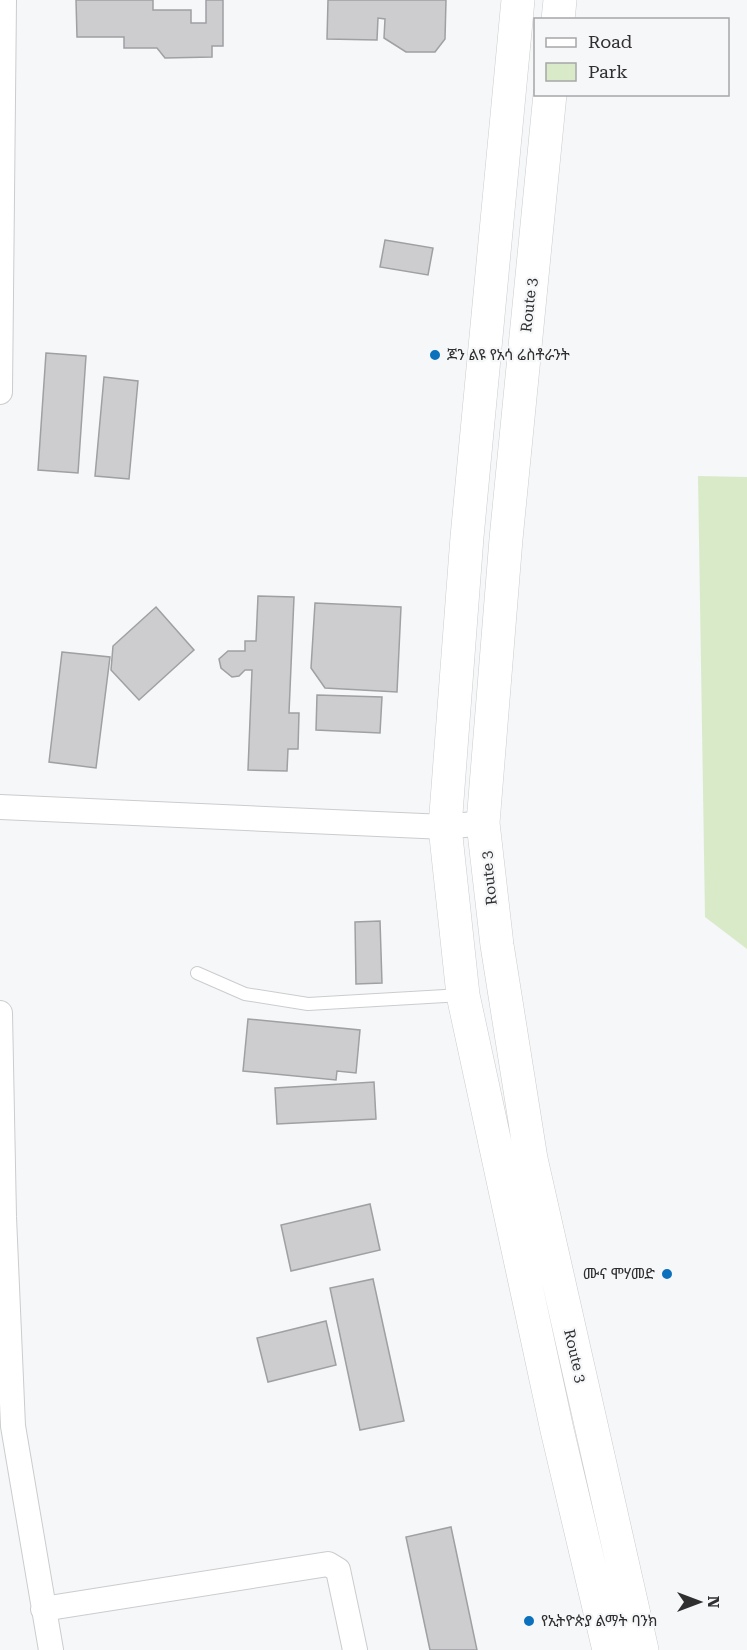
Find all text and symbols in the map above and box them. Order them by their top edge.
legend [534,18,729,96]
text: Road [588,31,633,52]
text: Park [588,61,628,82]
street label: Route 3 [517,277,541,333]
place label: ጆን ልዩ የአሳ ሬስቶራንት [447,346,570,364]
marker: ጆን ልዩ የአሳ ሬስቶራንት [428,348,442,362]
street label: Route 3 [477,850,501,906]
place label: ሙና ሞሃመድ [583,1265,655,1283]
marker: ሙና ሞሃመድ [660,1267,674,1281]
street label: Route 3 [560,1327,590,1385]
north arrow [669,1572,729,1632]
text: N [704,1596,723,1608]
place label: የኢትዮጵያ ልማት ባንክ [541,1612,658,1630]
marker: የኢትዮጵያ ልማት ባንክ [522,1614,536,1628]

